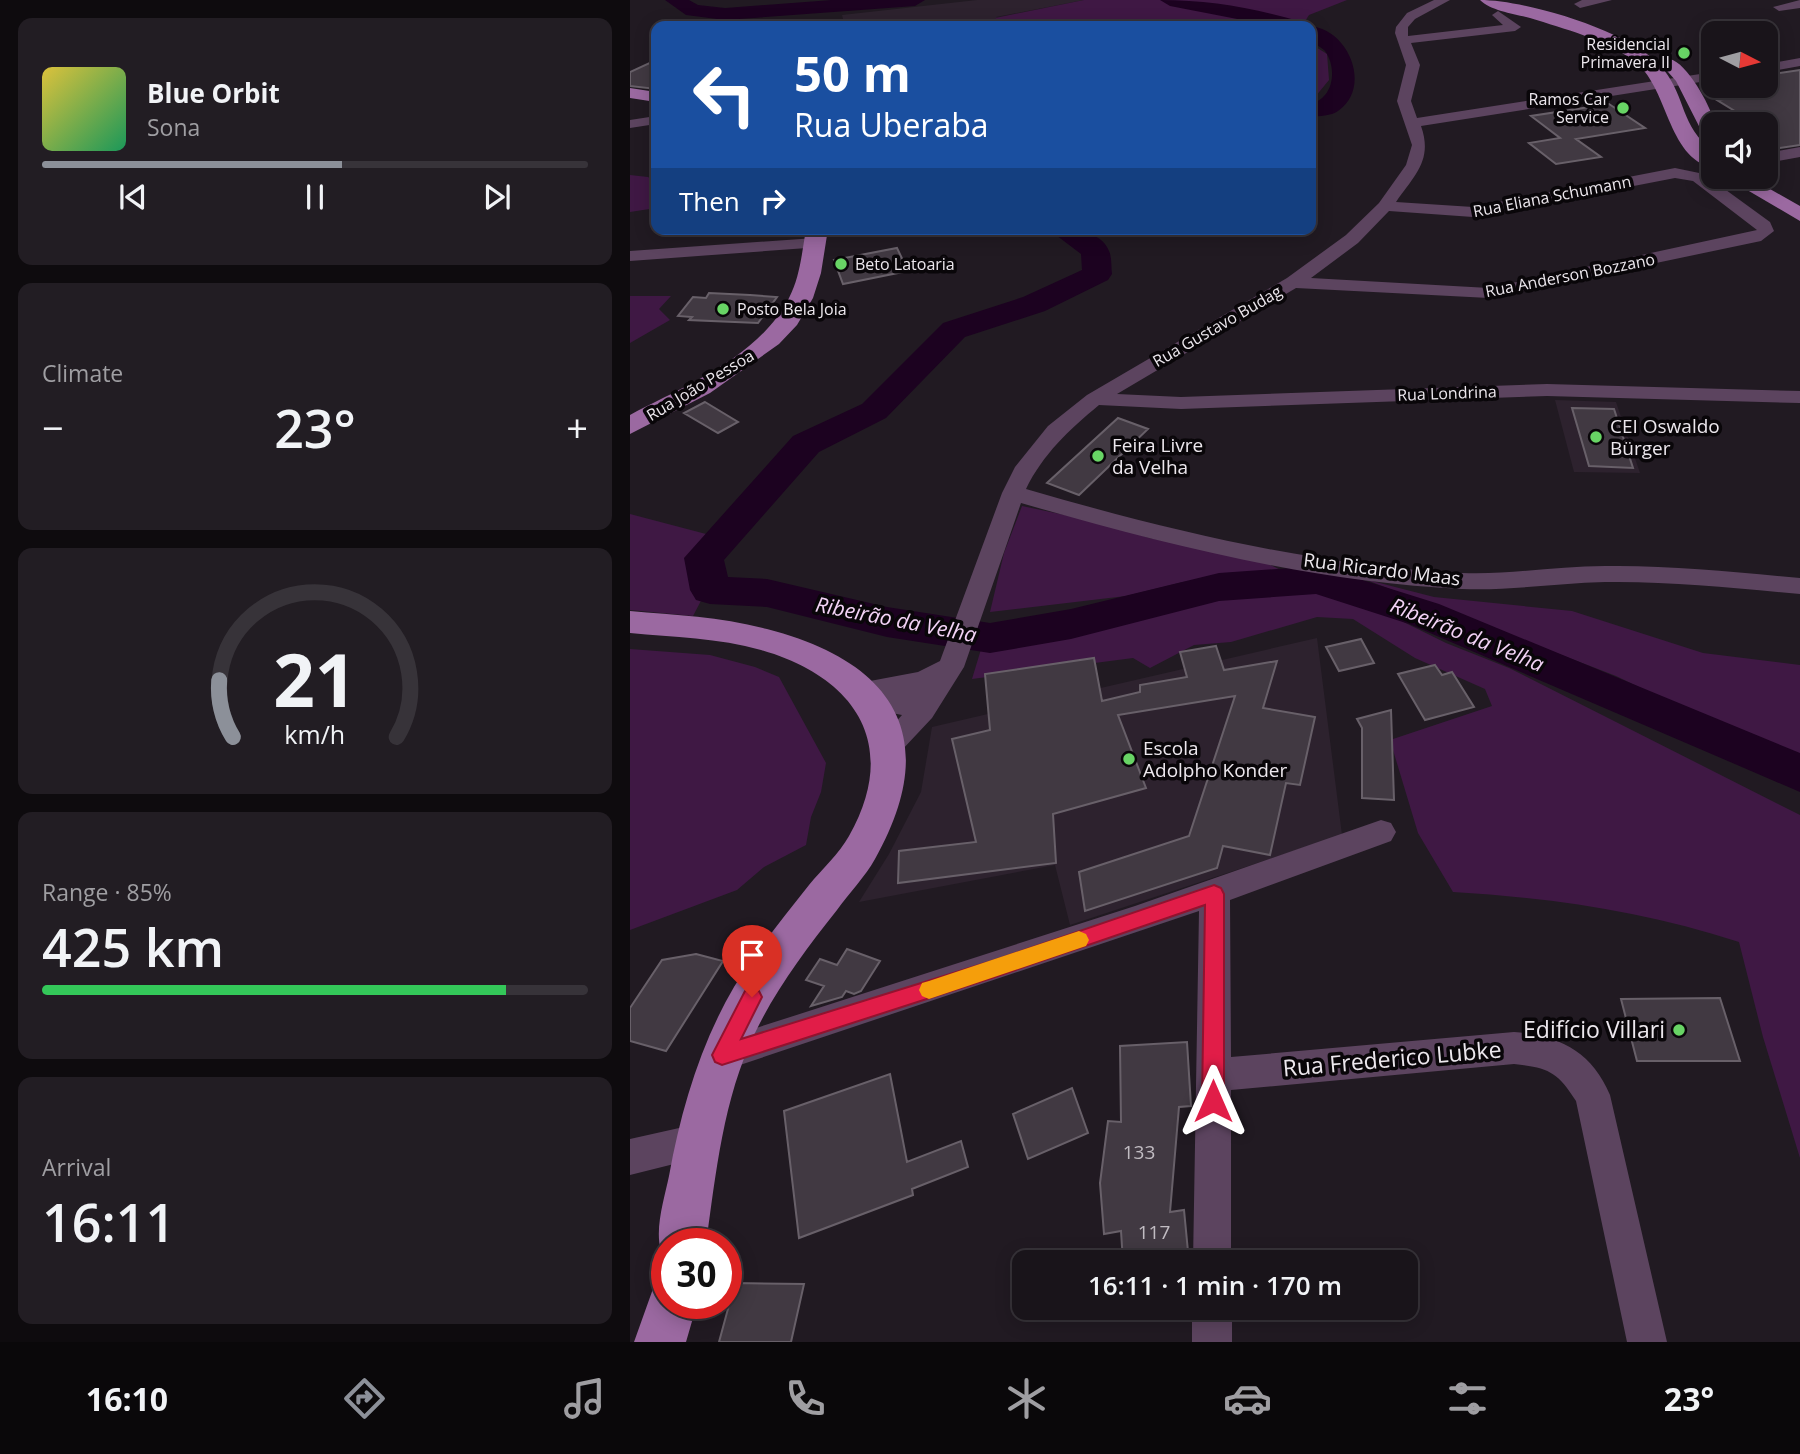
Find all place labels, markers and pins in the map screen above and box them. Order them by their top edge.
place label: Residencial Primavera II [1581,33,1670,73]
marker: Residencial Primavera II [1676,45,1692,61]
place label: Ramos Car Service [1529,88,1609,128]
marker: Ramos Car Service [1615,100,1631,116]
place label: Beto Latoaria [855,253,955,275]
marker: Beto Latoaria [833,256,849,272]
place label: Posto Bela Joia [737,298,847,320]
marker: Posto Bela Joia [715,301,731,317]
place label: CEI Oswaldo Bürger [1610,413,1720,461]
marker: CEI Oswaldo Bürger [1588,429,1604,445]
place label: Feira Livre da Velha [1112,432,1203,480]
marker: Feira Livre da Velha [1090,448,1106,464]
place label: Escola Adolpho Konder [1143,735,1288,783]
marker: Escola Adolpho Konder [1121,751,1137,767]
pin [722,925,782,997]
place label: Edifício Villari [1523,1013,1665,1045]
marker: Edifício Villari [1671,1022,1687,1038]

